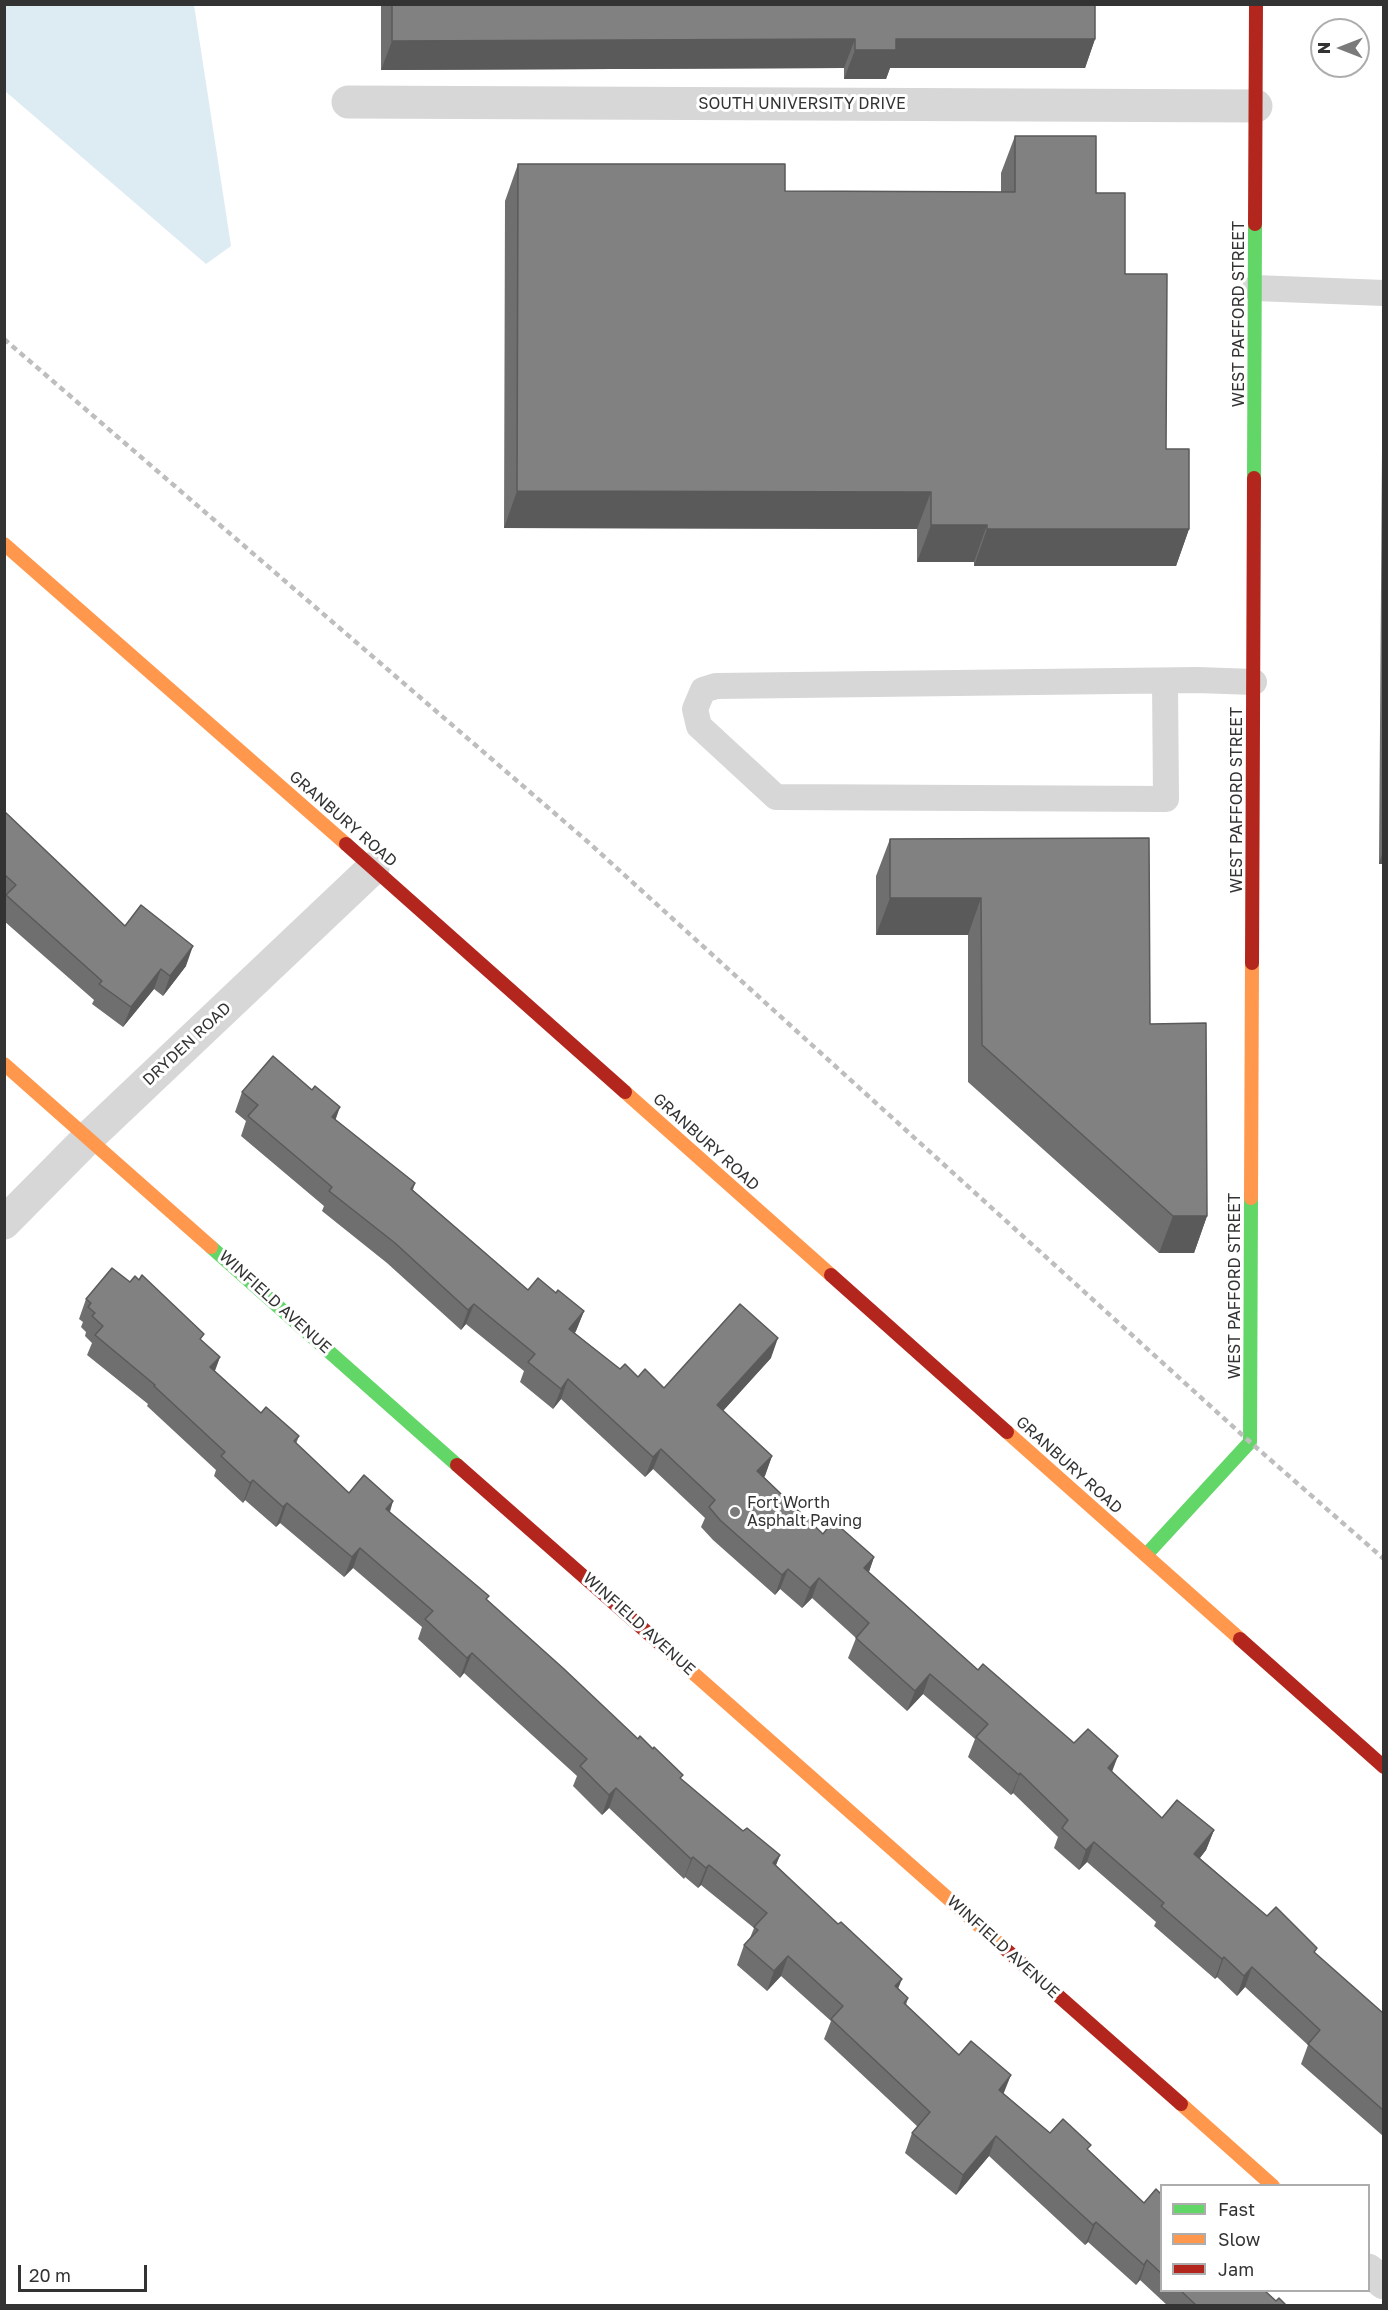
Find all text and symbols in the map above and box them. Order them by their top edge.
north arrow [1310,18,1370,78]
text: N [1314,42,1334,54]
street label: SOUTH UNIVERSITY DRIVE [698,94,906,114]
street label: WEST PAFFORD STREET [1229,221,1249,407]
street label: WEST PAFFORD STREET [1227,707,1247,893]
street label: GRANBURY ROAD [285,767,401,871]
street label: DRYDEN ROAD [139,998,235,1090]
street label: GRANBURY ROAD [649,1089,763,1195]
street label: WEST PAFFORD STREET [1225,1193,1245,1379]
street label: WINFIELD AVENUE [215,1247,335,1357]
street label: GRANBURY ROAD [1012,1412,1126,1518]
place label: Fort Worth Asphalt Paving [747,1493,862,1531]
marker: Fort Worth Asphalt Paving [728,1505,742,1519]
street label: WINFIELD AVENUE [579,1569,699,1679]
street label: WINFIELD AVENUE [943,1892,1063,2002]
legend [1160,2184,1370,2292]
text: Fast [1218,2198,1255,2220]
text: Slow [1218,2228,1260,2250]
scale bar [21,2253,150,2291]
text: Jam [1218,2258,1254,2280]
text: 20 m [29,2264,71,2286]

